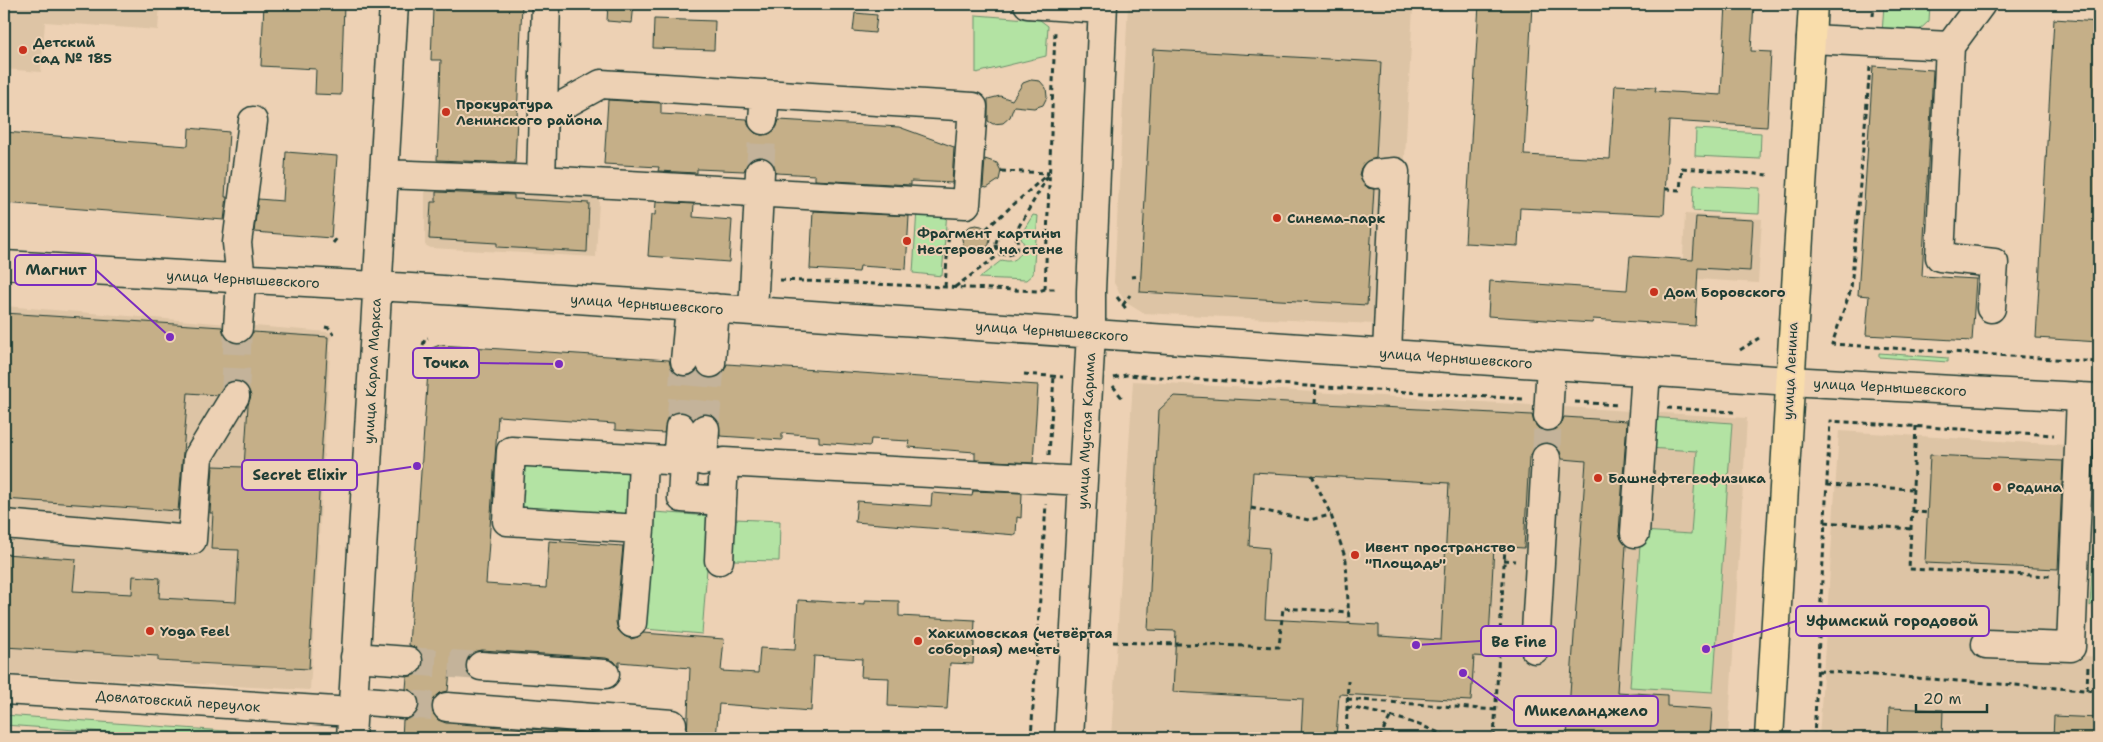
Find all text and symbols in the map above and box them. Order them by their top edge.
place label: Детский сад № 185 [33,33,112,67]
marker: Детский сад № 185 [17,44,29,56]
place label: Прокуратура Ленинского района [456,95,603,129]
marker: Прокуратура Ленинского района [440,106,452,118]
place label: Синема-парк [1287,209,1385,227]
marker: Синема-парк [1271,212,1283,224]
place label: Фрагмент картины Нестерова на стене [917,224,1063,258]
marker: Фрагмент картины Нестерова на стене [901,235,913,247]
callout: Магнит [15,255,96,285]
text: Магнит [25,260,87,280]
street label: улица Чернышевского [166,266,320,292]
place label: Дом Боровского [1664,283,1786,301]
marker: Дом Боровского [1648,286,1660,298]
street label: улица Чернышевского [570,290,724,318]
street label: улица Карла Маркса [359,297,385,445]
street label: улица Чернышевского [975,317,1129,345]
street label: улица Ленина [1778,321,1802,421]
street label: улица Чернышевского [1379,344,1533,372]
callout: Точка [413,348,479,378]
street label: улица Мустая Карима [1073,352,1099,510]
text: Точка [423,353,470,373]
street label: улица Чернышевского [1813,374,1967,400]
callout: Secret Elixir [242,460,357,490]
text: Secret Elixir [253,465,347,485]
place label: Башнефтегеофизика [1608,469,1766,487]
marker: Башнефтегеофизика [1592,472,1604,484]
place label: Родина [2007,478,2062,496]
marker: Родина [1991,481,2003,493]
place label: Ивент пространство "Площадь" [1365,538,1516,572]
marker: Ивент пространство "Площадь" [1349,549,1361,561]
callout: Уфимский городовой [1796,606,1989,636]
text: Уфимский городовой [1806,611,1979,631]
place label: Yoga Feel [160,622,230,640]
place label: Хакимовская (четвёртая соборная) мечеть [928,624,1112,658]
marker: Yoga Feel [144,625,156,637]
callout: Be Fine [1481,626,1556,656]
text: Be Fine [1491,632,1547,652]
marker: Хакимовская (четвёртая соборная) мечеть [912,635,924,647]
scale bar [1916,682,1987,714]
street label: Довлатовский переулок [95,686,261,716]
text: 20 m [1923,689,1962,709]
callout: Микеланджело [1514,696,1658,726]
text: Микеланджело [1524,701,1648,721]

